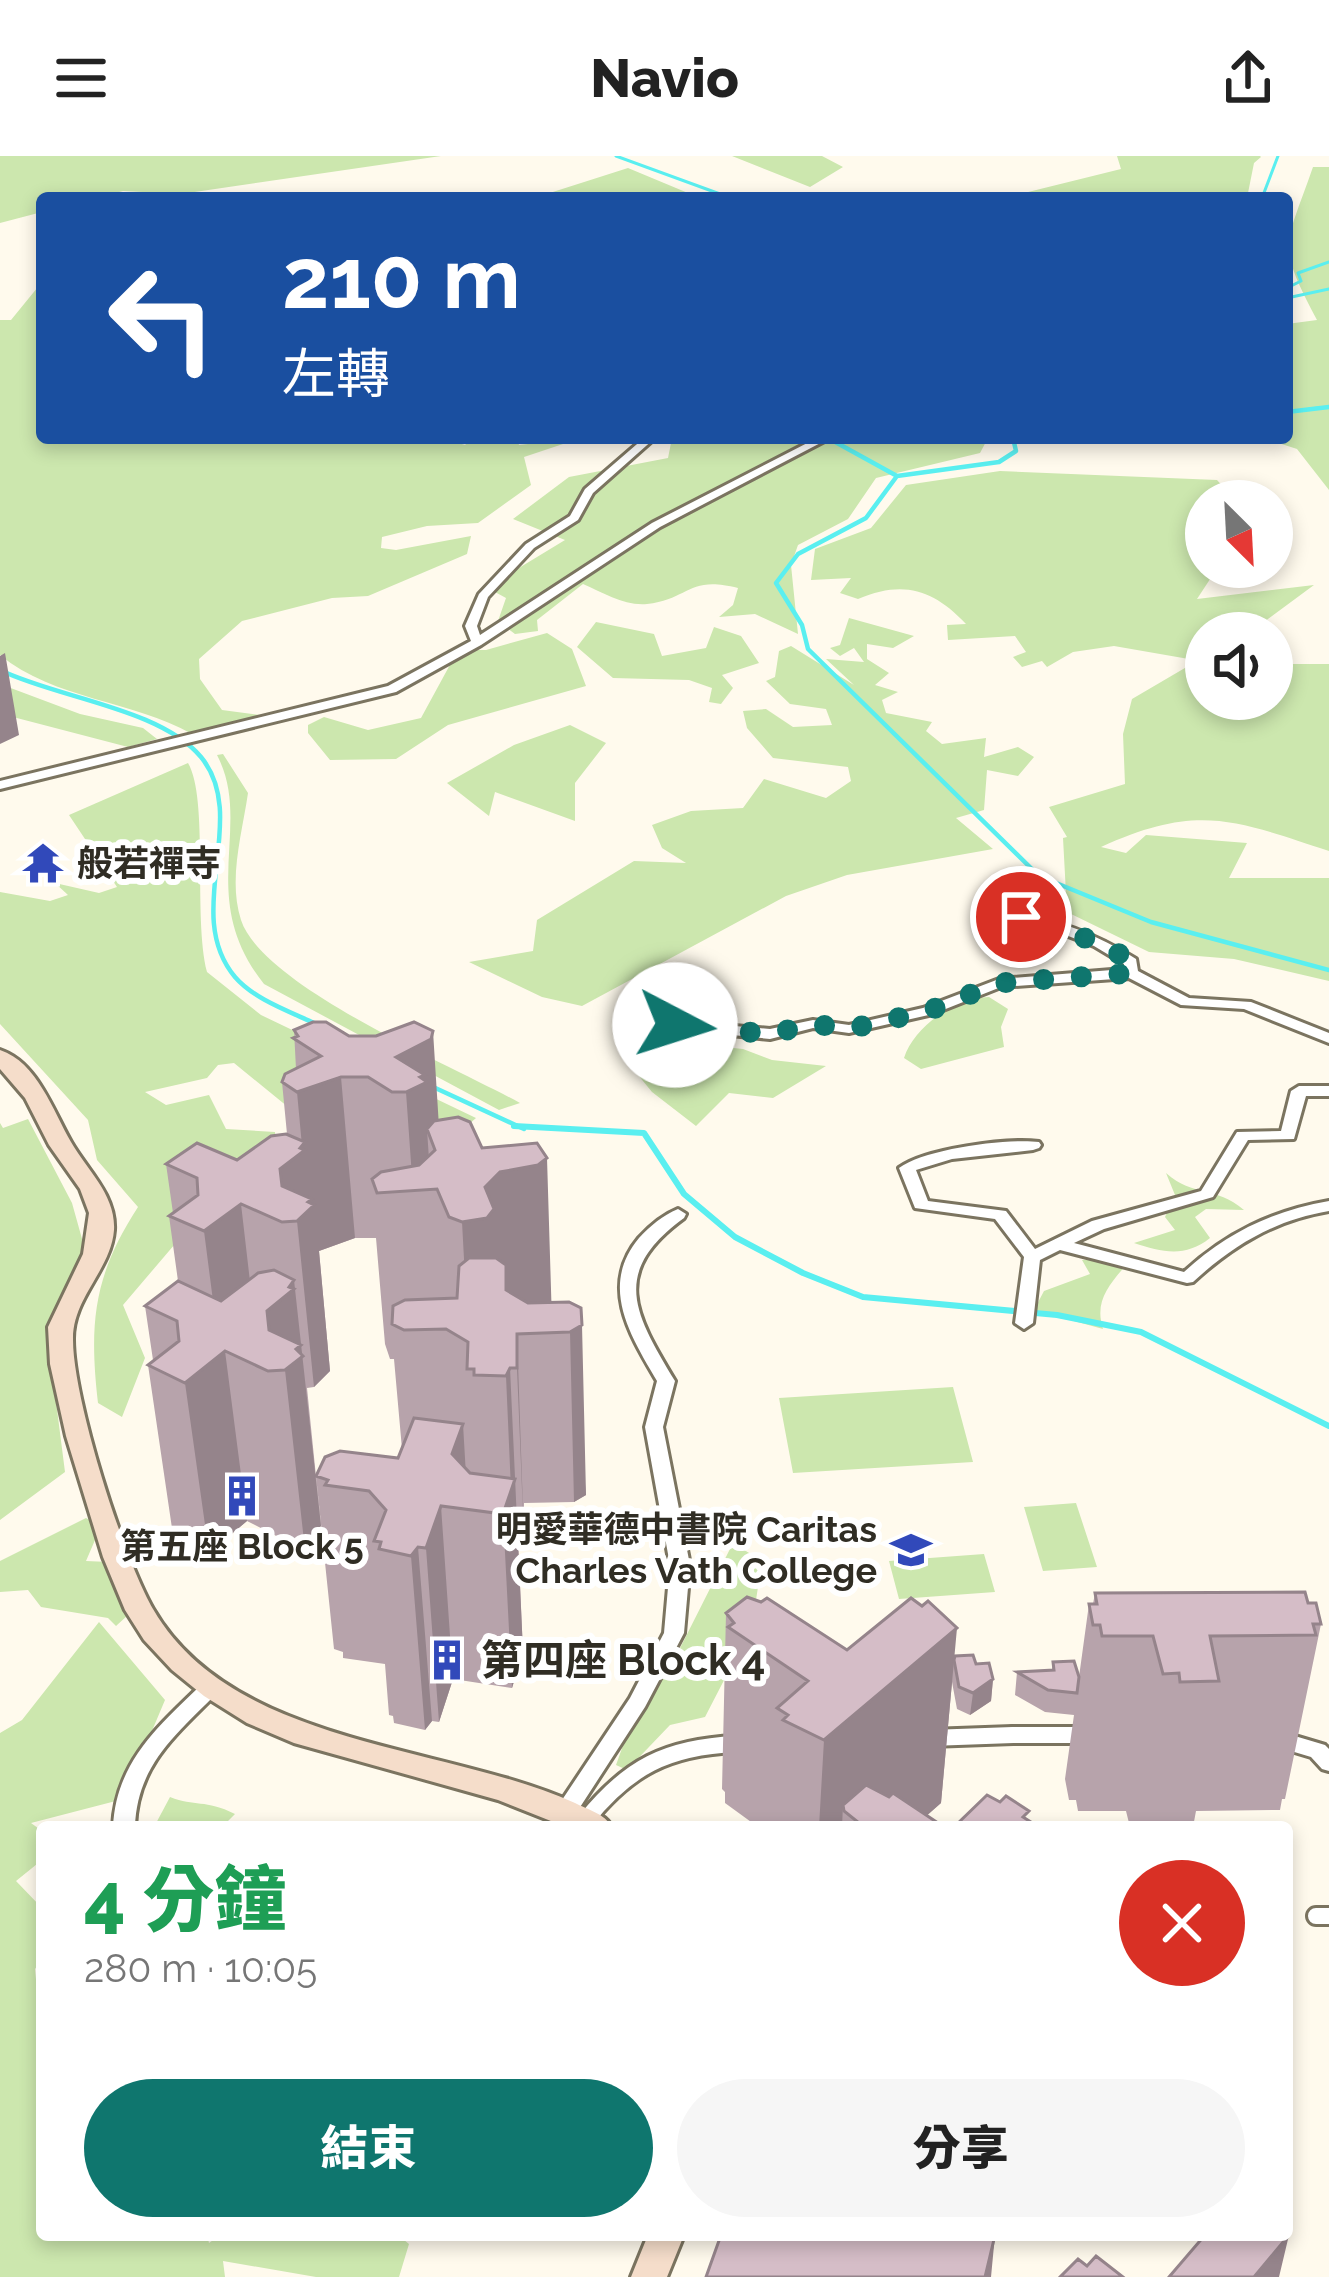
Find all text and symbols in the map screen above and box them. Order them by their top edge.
icon: menu [48,45,114,111]
icon: share [1215,45,1281,111]
text: Navio [590,46,739,110]
text: 210 m [282,229,521,328]
icon: left [84,240,240,396]
text: 左轉 [282,342,390,406]
north arrow [1185,480,1293,588]
map controls [1185,480,1293,720]
button: sound [1185,612,1293,720]
temple icon: 般若禪寺 [20,840,66,886]
place label: 般若禪寺 [77,842,221,884]
pin [970,866,1072,968]
icon: arrive [988,884,1054,950]
position arrow [612,962,738,1088]
building icon: 第五座 Block 5 [219,1473,265,1519]
place label: 明愛華德中書院 Caritas Charles Vath College [496,1508,877,1591]
place label: 第五座 Block 5 [120,1525,364,1567]
school or university icon: 明愛華德中書院 Caritas Charles Vath College [888,1527,934,1573]
place label: 第四座 Block 4 [481,1636,766,1685]
building icon: 第四座 Block 4 [424,1637,470,1683]
text: 4 分鐘 [84,1857,286,1942]
button: close [1119,1860,1245,1986]
text: 280 m · 10:05 [84,1945,317,1991]
button: 結束 [84,2079,653,2217]
button: 分享 [677,2079,1245,2217]

